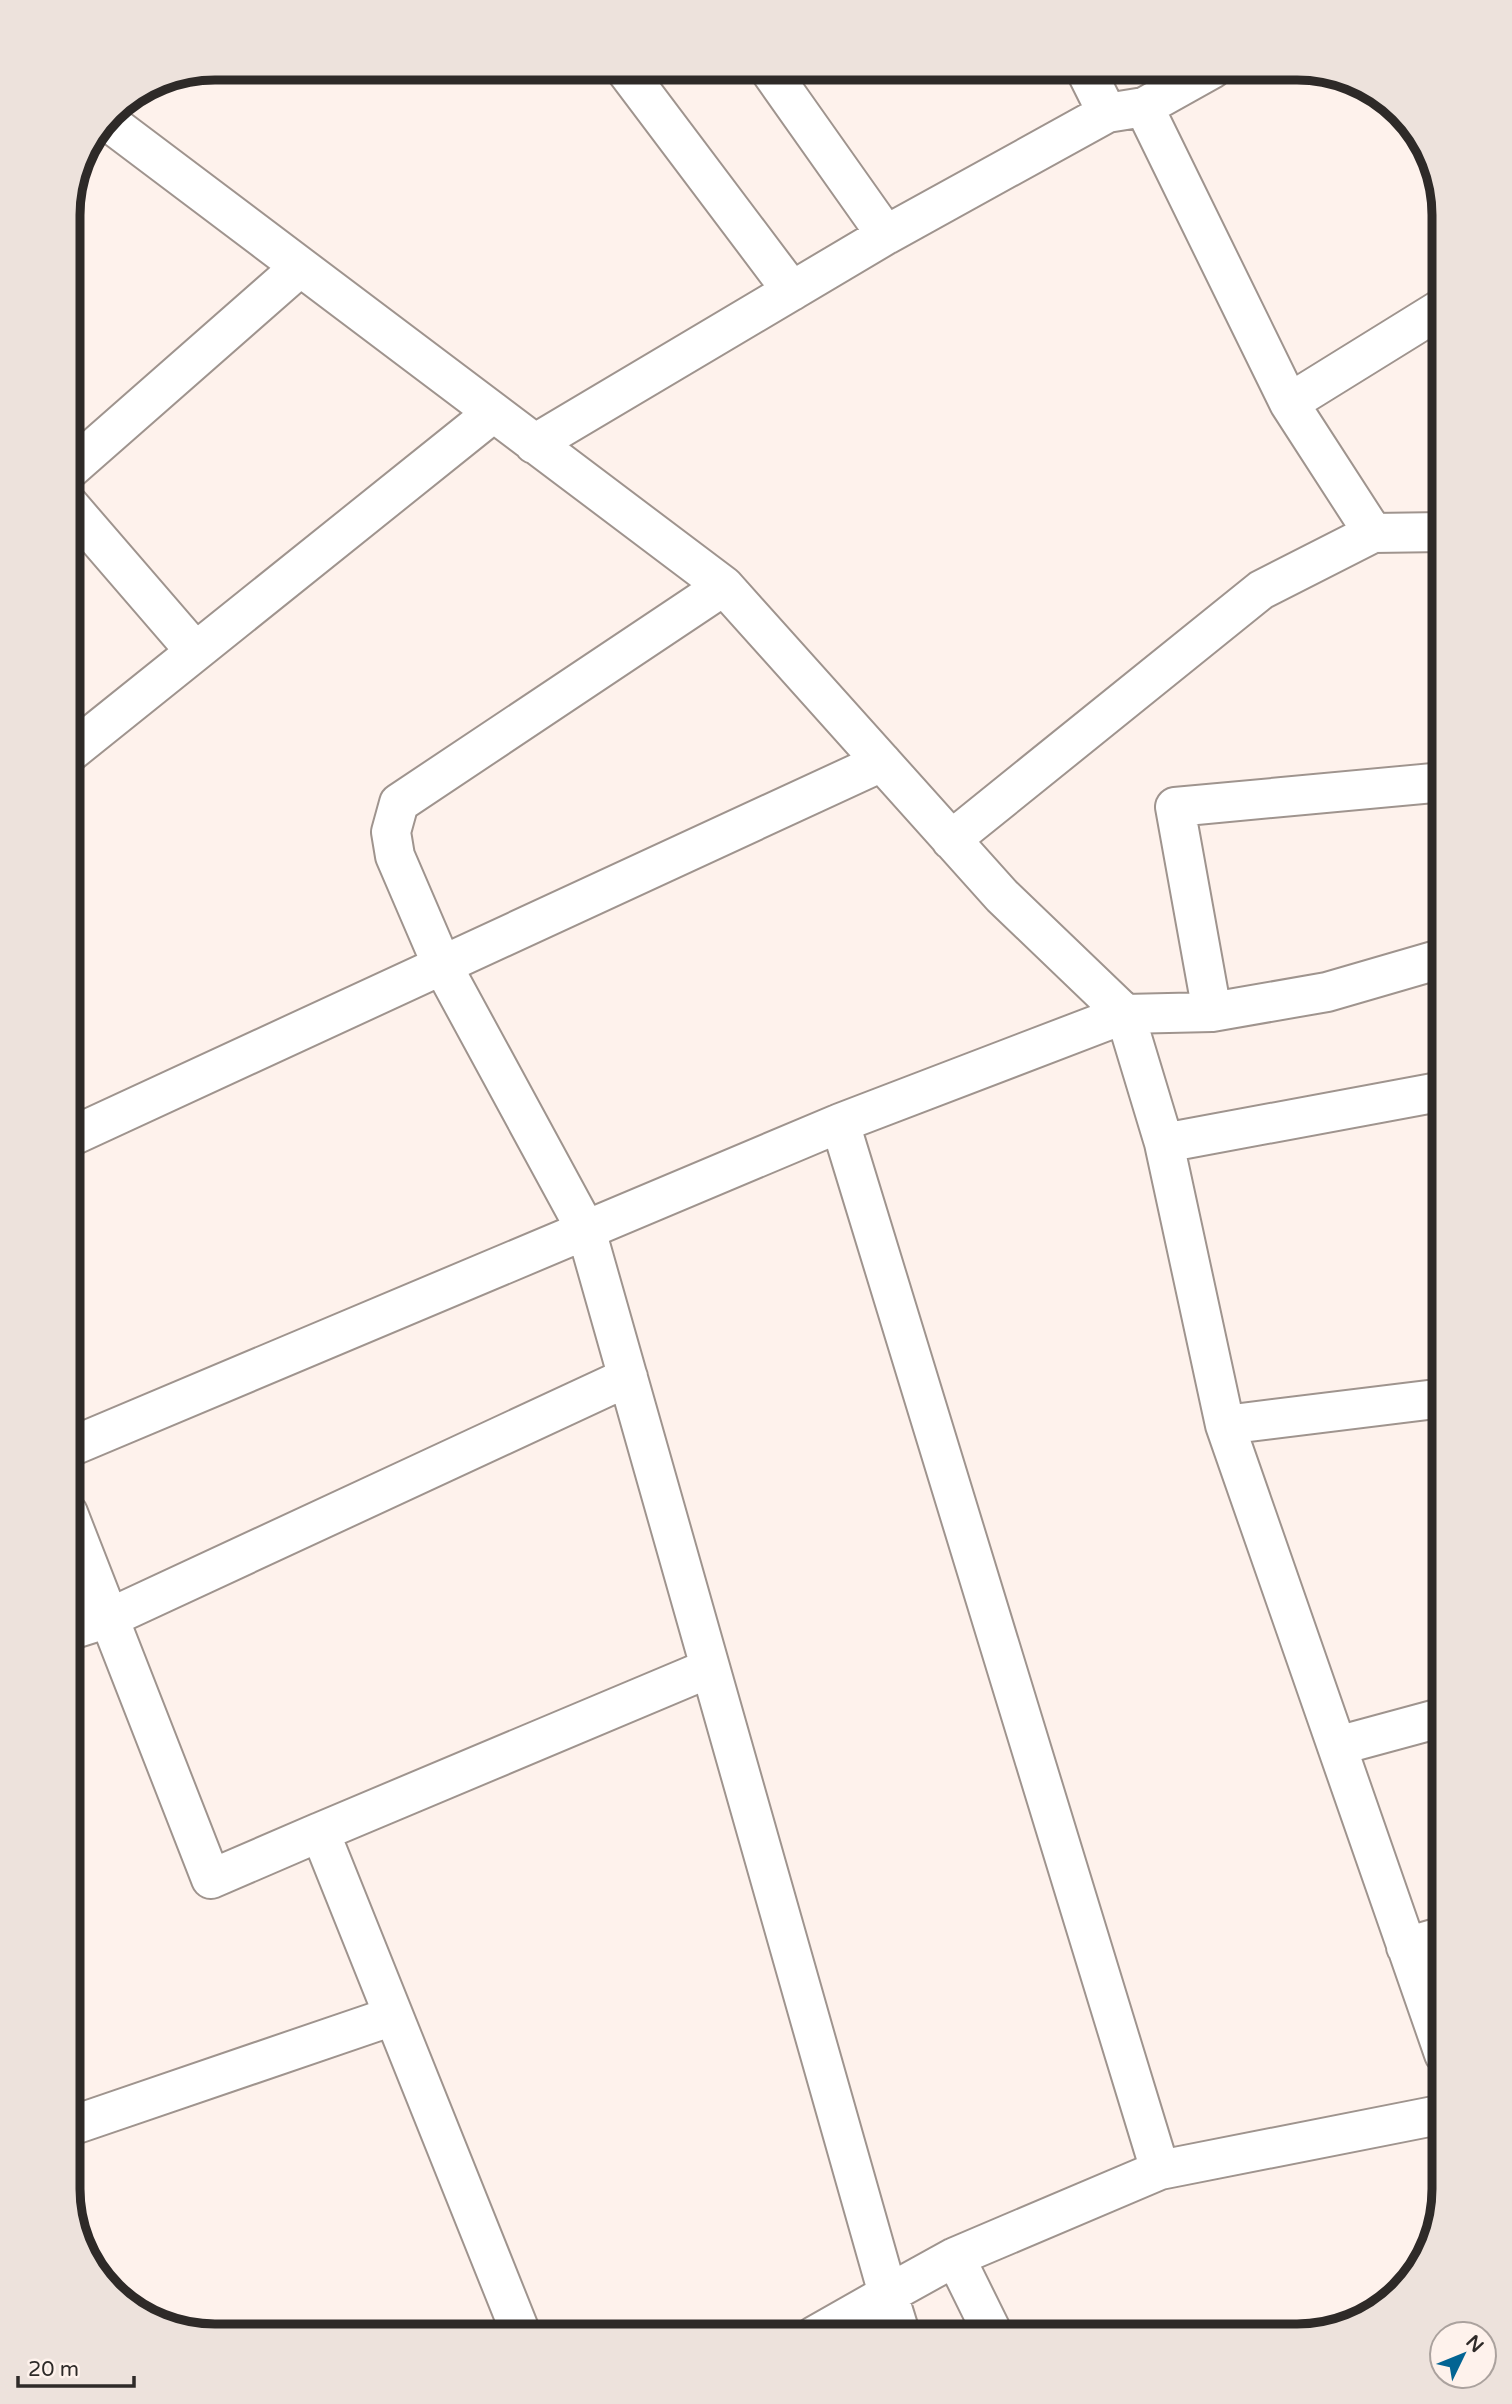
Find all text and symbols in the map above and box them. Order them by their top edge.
north arrow [1428,2320,1498,2390]
text: N [1461,2331,1488,2357]
scale bar [18,2344,133,2388]
text: 20 m [28,2357,79,2382]

